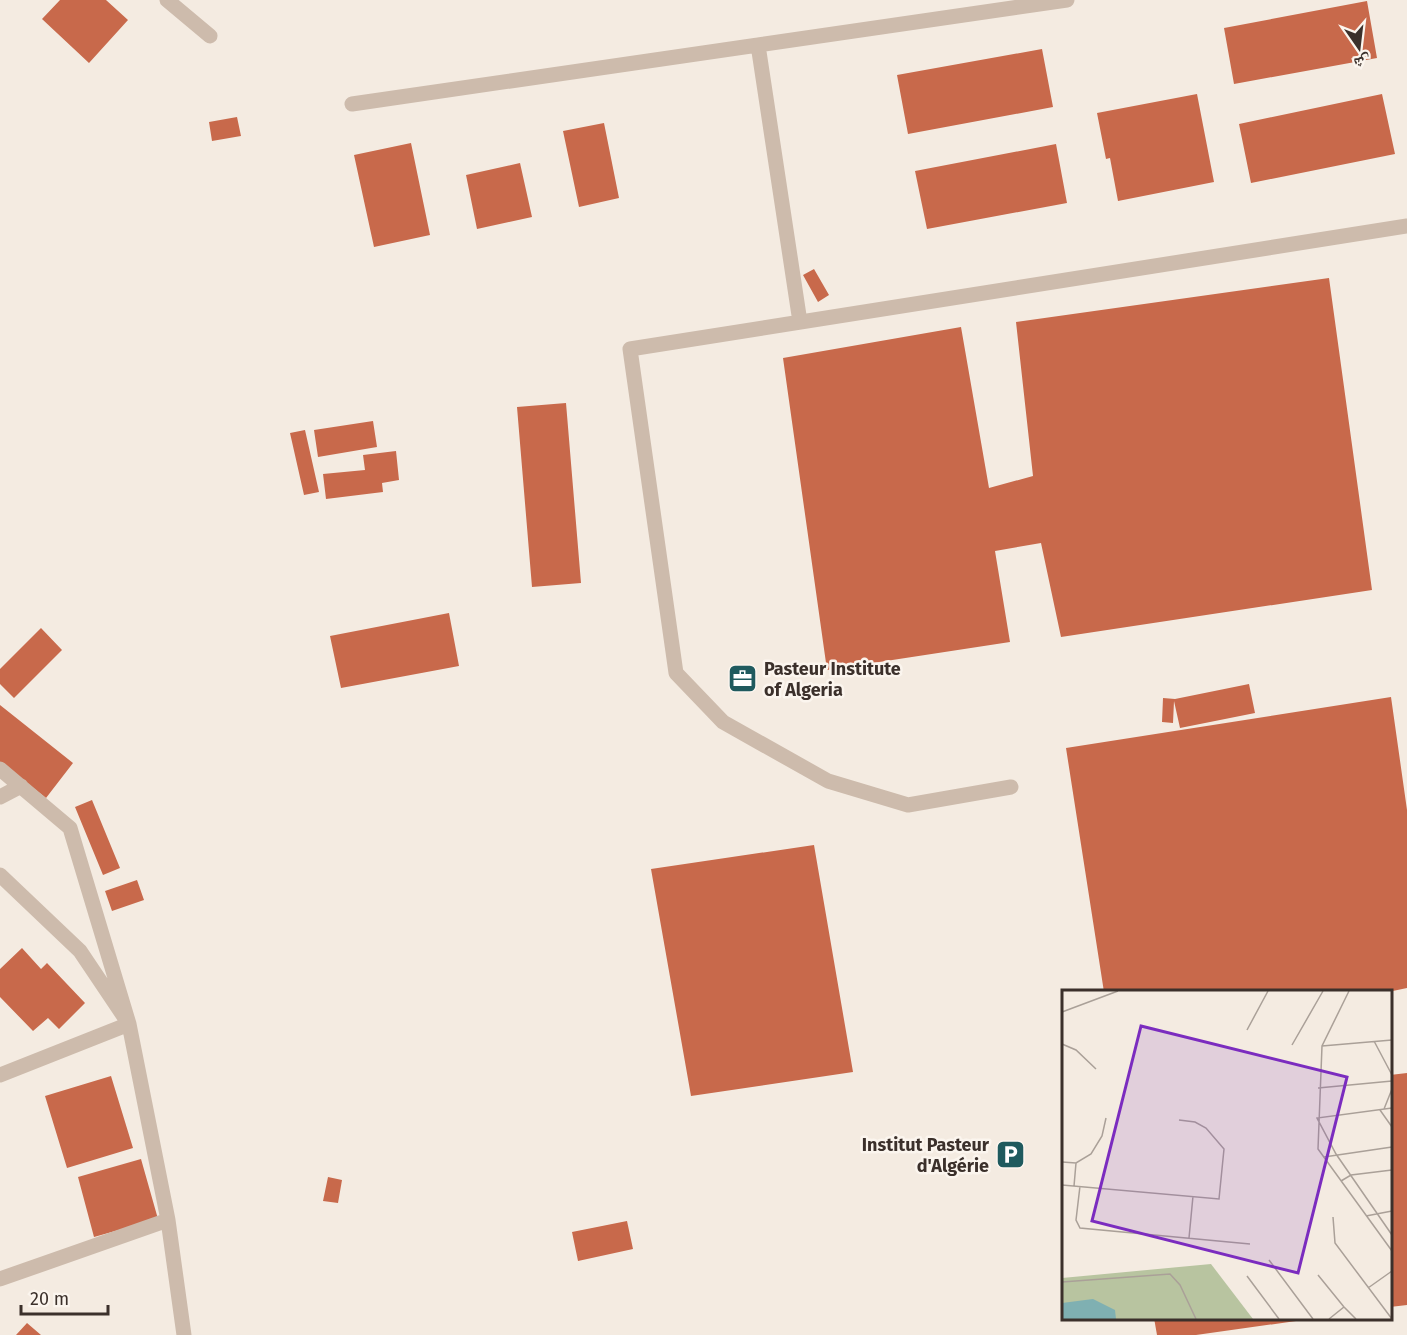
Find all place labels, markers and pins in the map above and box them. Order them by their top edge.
place label: Pasteur Institute of Algeria [764,658,901,701]
office icon: Pasteur Institute of Algeria [727,663,759,695]
place label: Institut Pasteur d'Algérie [862,1134,990,1177]
parking icon: Institut Pasteur d'Algérie [994,1139,1026,1171]

